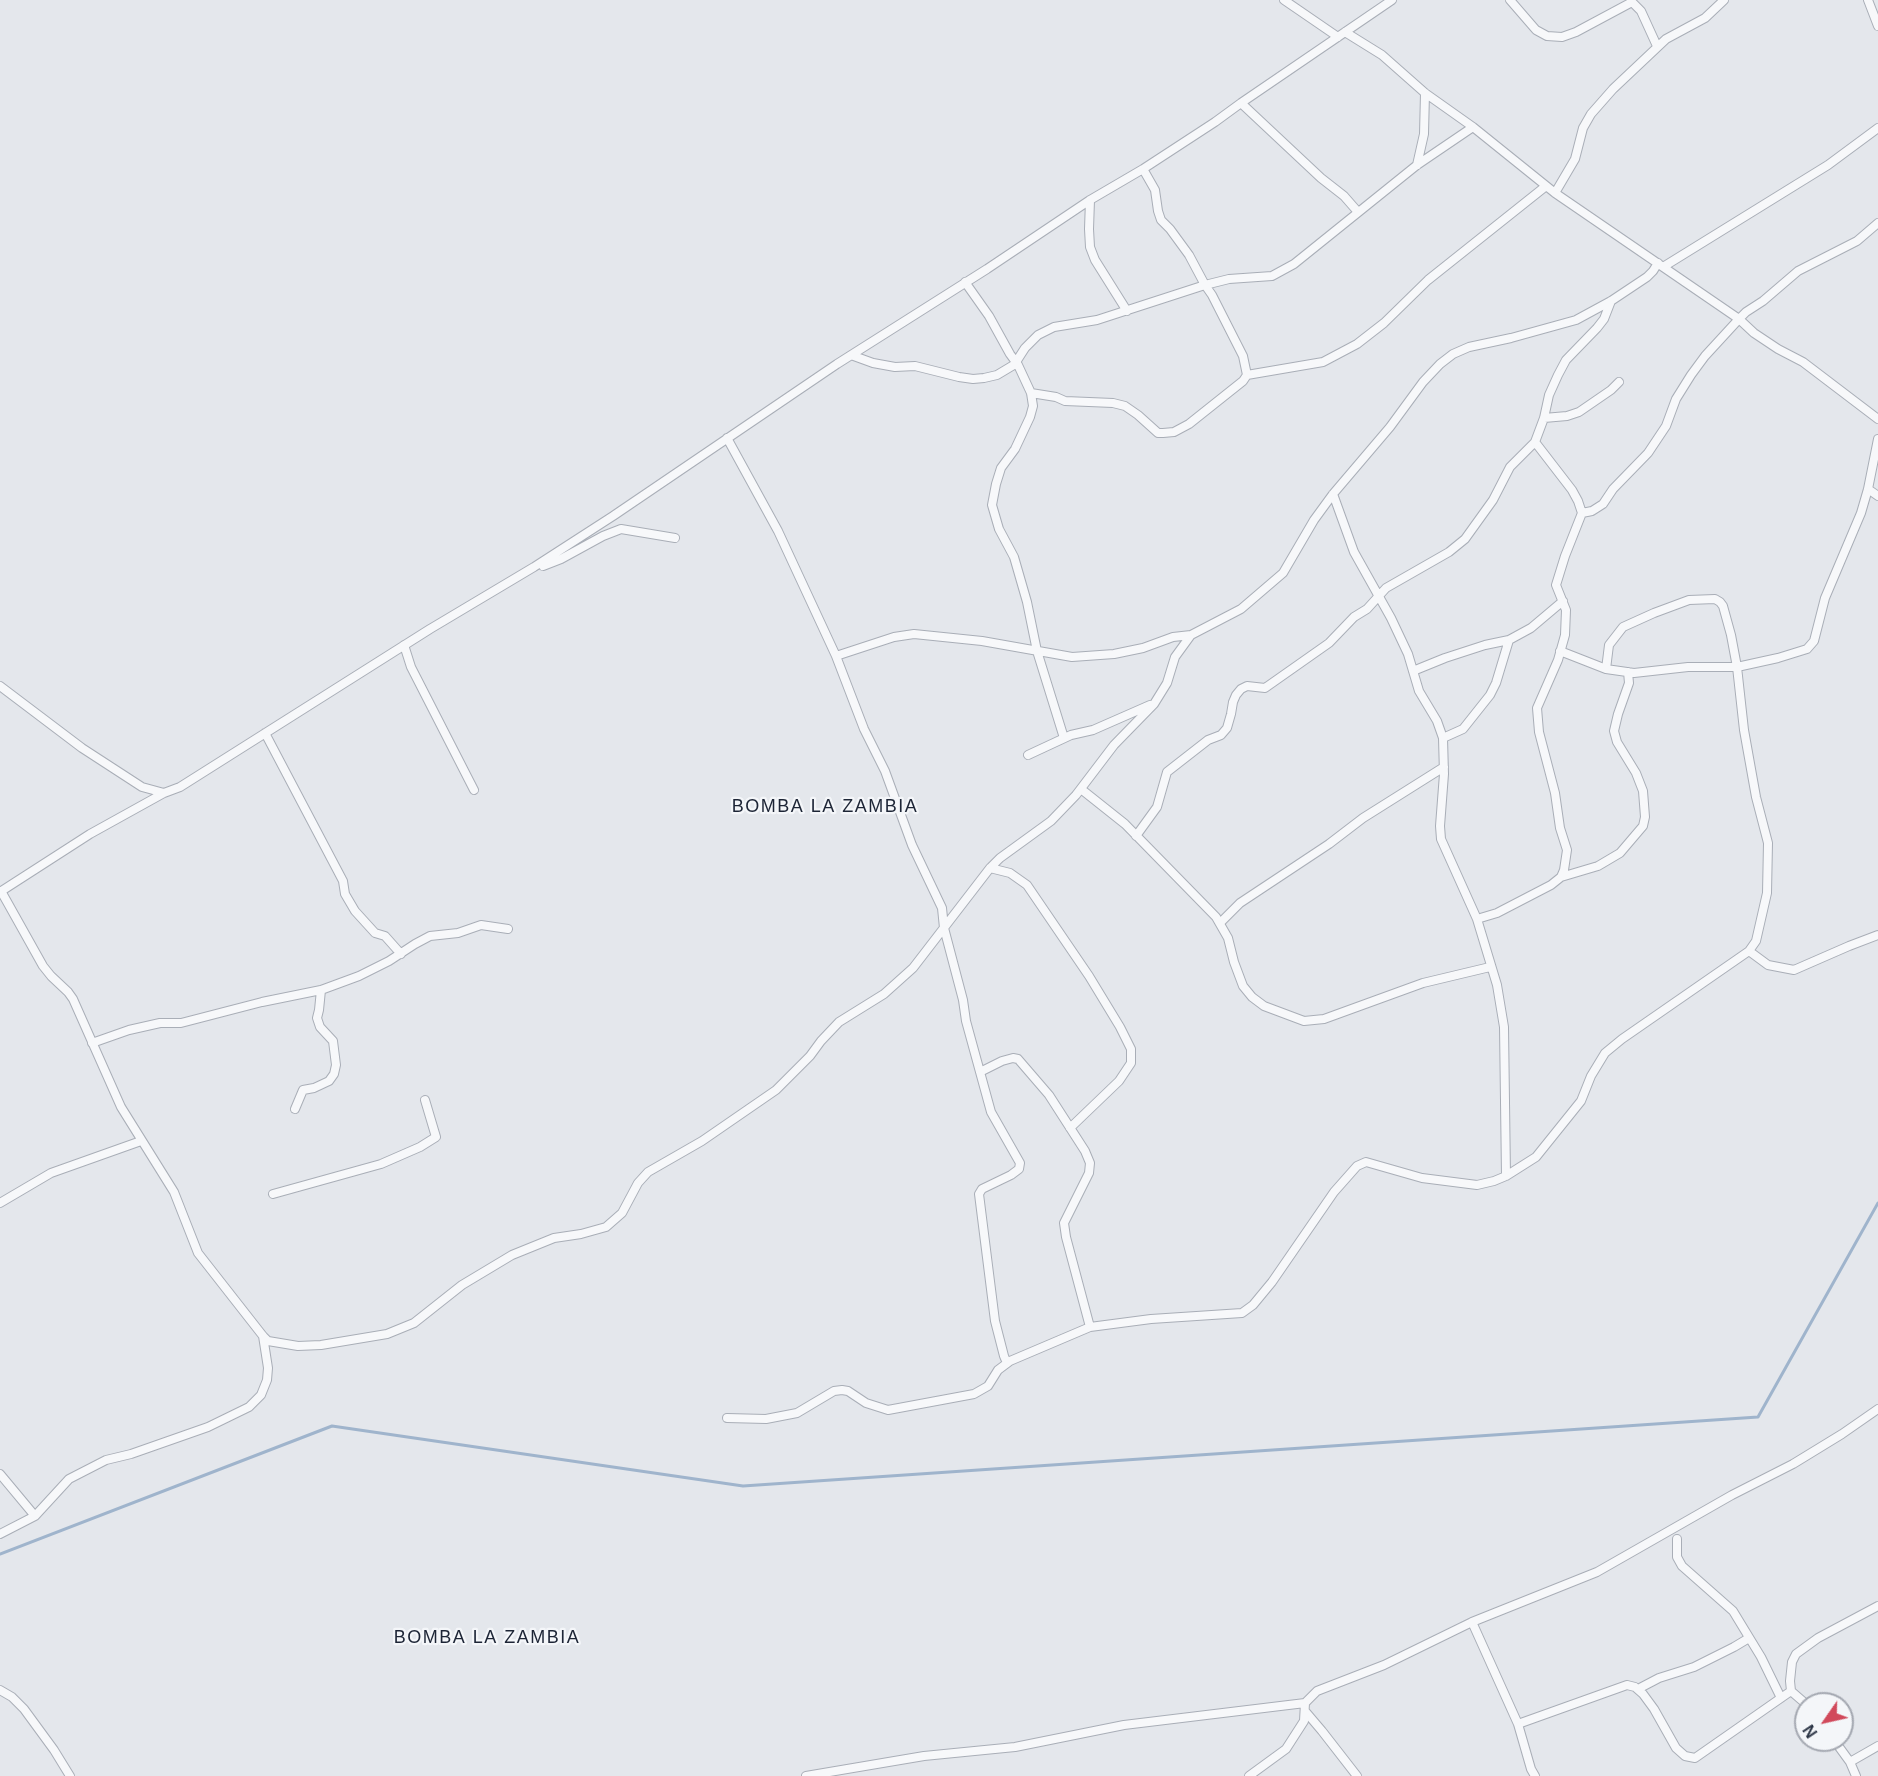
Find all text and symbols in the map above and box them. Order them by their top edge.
district label: BOMBA LA ZAMBIA [732,796,918,818]
district label: BOMBA LA ZAMBIA [394,1627,580,1649]
north arrow [1794,1692,1854,1752]
text: N [1800,1722,1821,1741]

